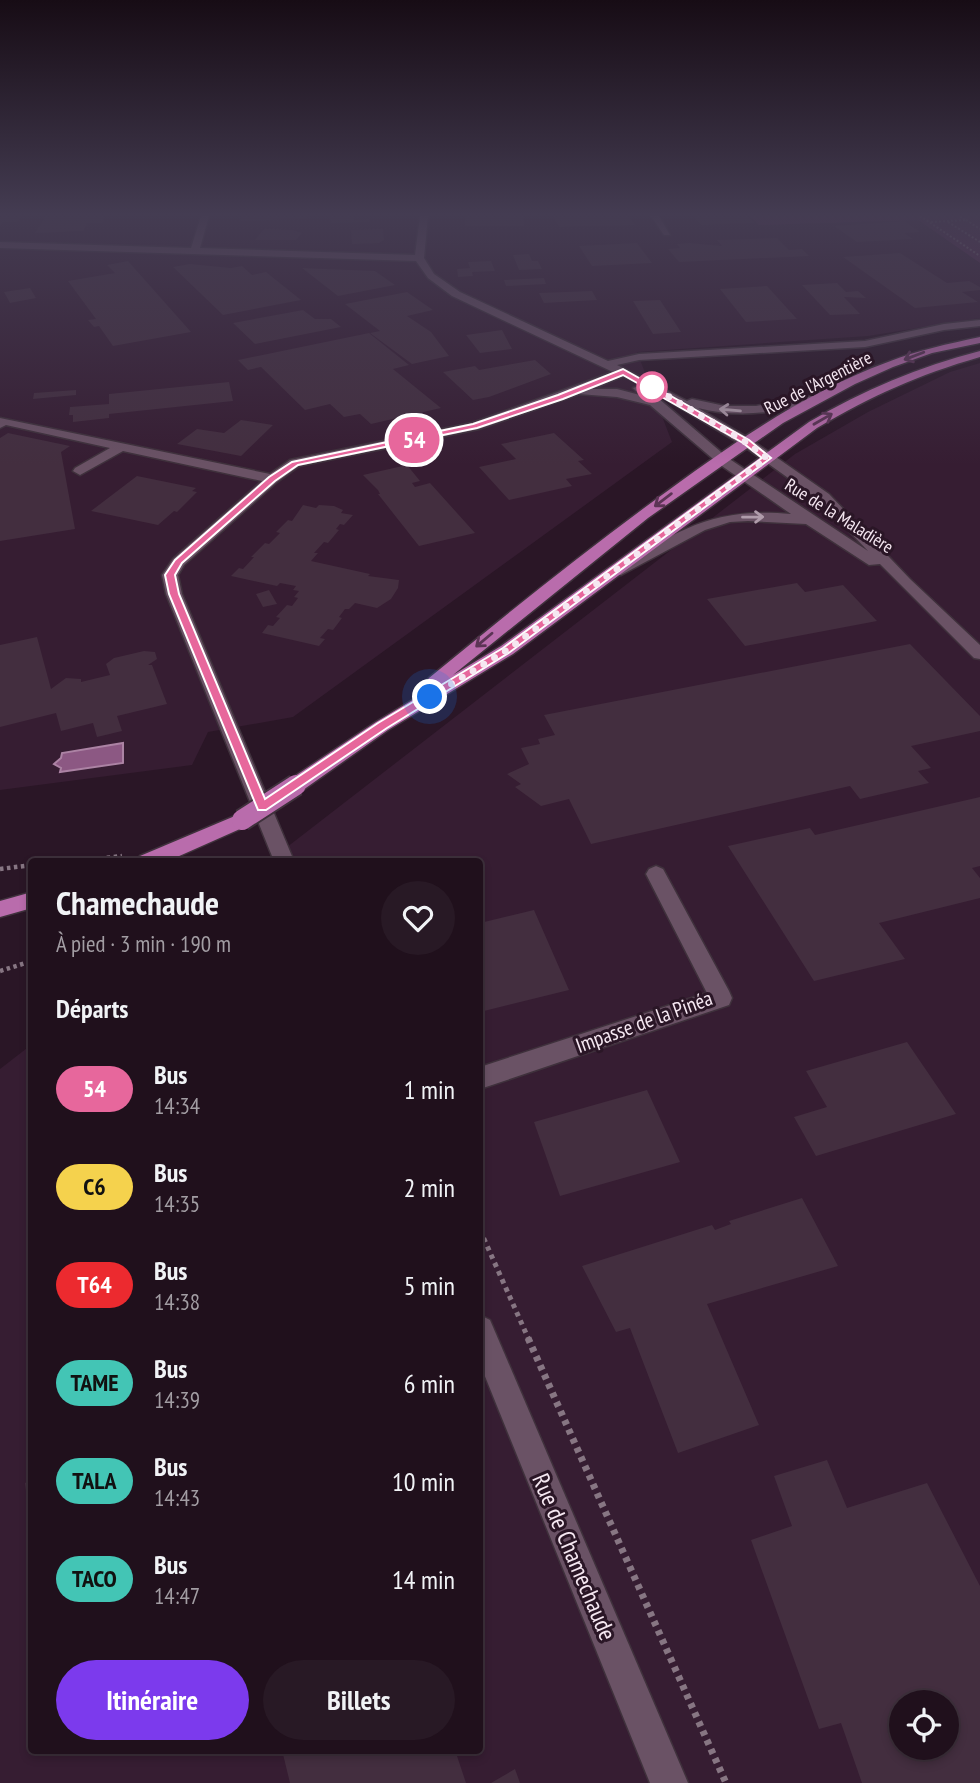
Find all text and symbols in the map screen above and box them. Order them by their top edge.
street label: Rue de l'Argentière [760,346,875,420]
one-way arrow [904,351,925,364]
unlabelled marker [637,372,667,402]
one-way arrow [719,403,741,416]
one-way arrow [812,412,832,426]
line badge: 54 [382,417,446,463]
text: 54 [403,424,425,455]
street label: Rue de la Maladière [781,473,898,558]
one-way arrow [654,493,673,507]
one-way arrow [742,510,765,524]
one-way arrow [475,632,493,648]
your location [412,679,447,714]
text: Chamechaude [56,881,219,924]
button: heart [381,881,455,955]
text: À pied · 3 min · 190 m [56,929,231,958]
street label: Impasse de la Pinéa [572,984,716,1059]
text: Départs [56,992,128,1025]
text: Bus [154,1058,187,1091]
text: 54 [83,1073,106,1104]
text: 1 min [404,1073,455,1106]
text: 14:34 [154,1091,200,1120]
text: Bus [154,1156,187,1189]
text: C6 [83,1171,106,1202]
text: 2 min [404,1171,455,1204]
text: 14:35 [154,1189,200,1218]
text: Bus [154,1254,187,1287]
text: T64 [77,1269,112,1300]
text: 5 min [404,1269,455,1302]
text: 14:38 [154,1287,200,1316]
text: Bus [154,1352,187,1385]
text: TAME [70,1367,119,1398]
text: 6 min [404,1367,455,1400]
text: 14:39 [154,1385,200,1414]
text: Bus [154,1450,187,1483]
text: TALA [72,1465,117,1496]
text: 10 min [392,1465,455,1498]
street label: Rue de Chamechaude [525,1469,624,1645]
text: 14:43 [154,1483,200,1512]
text: Bus [154,1548,187,1581]
text: TACO [72,1563,117,1594]
text: 14 min [392,1563,455,1596]
text: 14:47 [154,1581,200,1610]
button: Itinéraire [56,1660,249,1740]
button: Billets [263,1660,455,1740]
map controls [889,1690,959,1760]
button: locate [889,1690,959,1760]

